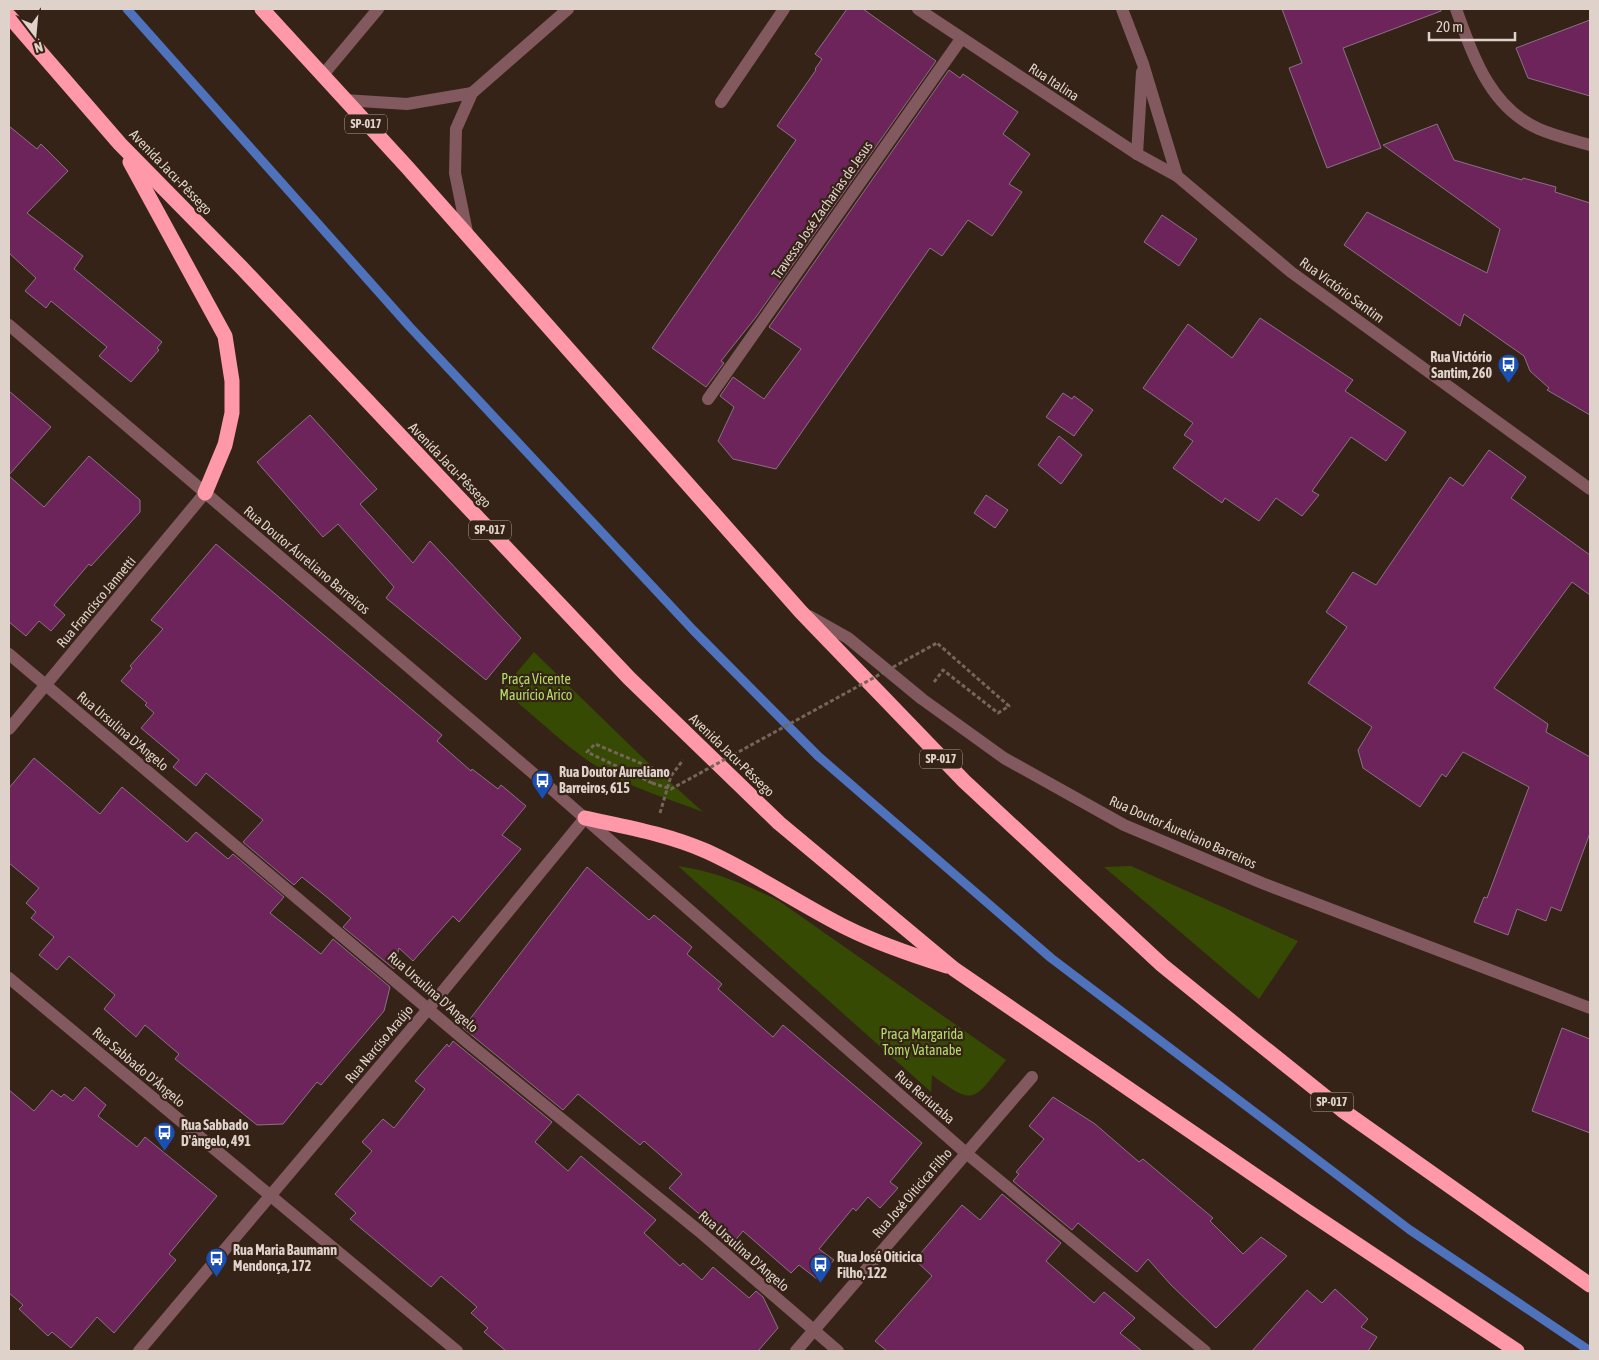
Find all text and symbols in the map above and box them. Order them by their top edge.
north arrow [10,10,60,60]
scale bar [1429,10,1515,42]
text: 20 m [1436,18,1463,35]
text: N [32,39,45,56]
street label: Rua Italina [1026,60,1082,104]
road number: SP-017 [345,115,387,134]
street label: Avenida Jacu-Pêssego [126,126,216,218]
street label: Travessa José Zacharias de Jesus [768,138,876,282]
street label: Rua Victório Santim [1297,254,1387,326]
place label: Rua Victório Santim, 260 [1430,349,1492,381]
bus stop icon: Rua Victório Santim, 260 [1496,353,1520,384]
street label: Avenida Jacu-Pêssego [405,419,495,511]
street label: Rua Doutor Áureliano Barreiros [241,503,373,617]
road number: SP-017 [469,520,511,540]
street label: Rua Francisco Jannetti [53,553,139,651]
park label: Praça Vicente Maurício Arico [500,671,572,703]
street label: Rua Ursulina D'Angelo [74,688,172,774]
street label: Avenida Jacu-Pêssego [686,710,778,800]
road number: SP-017 [920,750,962,769]
place label: Rua Doutor Aureliano Barreiros, 615 [559,764,670,796]
bus stop icon: Rua Doutor Aureliano Barreiros, 615 [531,768,555,799]
street label: Rua Doutor Áureliano Barreiros [1107,792,1259,872]
street label: Rua Ursulina D'Angelo [385,948,481,1036]
street label: Rua Narciso Araújo [342,1002,416,1086]
street label: Rua Sabbado D'Ângelo [90,1024,188,1110]
park label: Praça Margarida Tomy Vatanabe [880,1026,964,1058]
street label: Rua Reriutaba [892,1067,958,1127]
road number: SP-017 [1311,1092,1353,1112]
place label: Rua Sabbado D'ângelo, 491 [181,1117,251,1149]
bus stop icon: Rua Sabbado D'ângelo, 491 [153,1121,177,1152]
street label: Rua José Oiticica Filho [869,1145,955,1241]
street label: Rua Ursulina D'Angelo [696,1207,792,1295]
place label: Rua Maria Baumann Mendonça, 172 [233,1242,337,1274]
bus stop icon: Rua Maria Baumann Mendonça, 172 [205,1246,229,1277]
place label: Rua José Oiticica Filho, 122 [837,1249,923,1281]
bus stop icon: Rua José Oiticica Filho, 122 [809,1253,833,1284]

